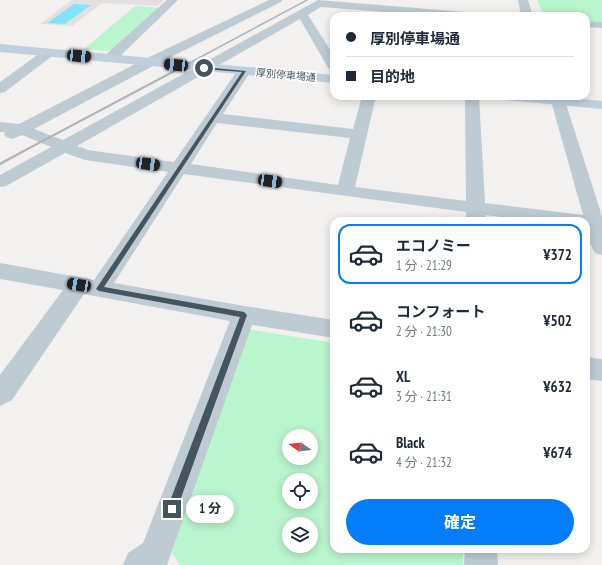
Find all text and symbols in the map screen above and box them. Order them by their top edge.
text: 厚別停車場通 [370,29,460,48]
car [66,49,92,63]
car [164,58,188,72]
route start [195,59,213,77]
street label: 厚別停車場通 [256,66,316,84]
text: 目的地 [370,67,415,86]
car [135,156,161,172]
car [257,173,283,189]
icon: car [348,236,384,272]
text: エコノミー [396,236,471,255]
text: ¥372 [543,245,572,264]
text: 1 分 · 21:29 [396,257,452,274]
car [66,277,92,293]
icon: car [348,302,384,338]
text: コンフォート [396,302,486,321]
text: ¥502 [543,311,572,330]
text: 2 分 · 21:30 [396,323,452,340]
text: XL [396,367,410,386]
icon: car [348,368,384,404]
text: ¥632 [543,377,572,396]
text: 3 分 · 21:31 [396,388,452,405]
north arrow [282,429,318,465]
map controls [282,429,318,553]
text: Black [396,433,425,452]
icon: car [348,434,384,470]
text: ¥674 [543,443,572,462]
text: 4 分 · 21:32 [396,454,452,471]
button: locate [282,473,318,509]
callout: 1 分 [186,495,234,523]
button: 確定 [346,499,574,545]
route end [163,500,181,518]
text: 1 分 [199,500,221,517]
button: layers [282,517,318,553]

